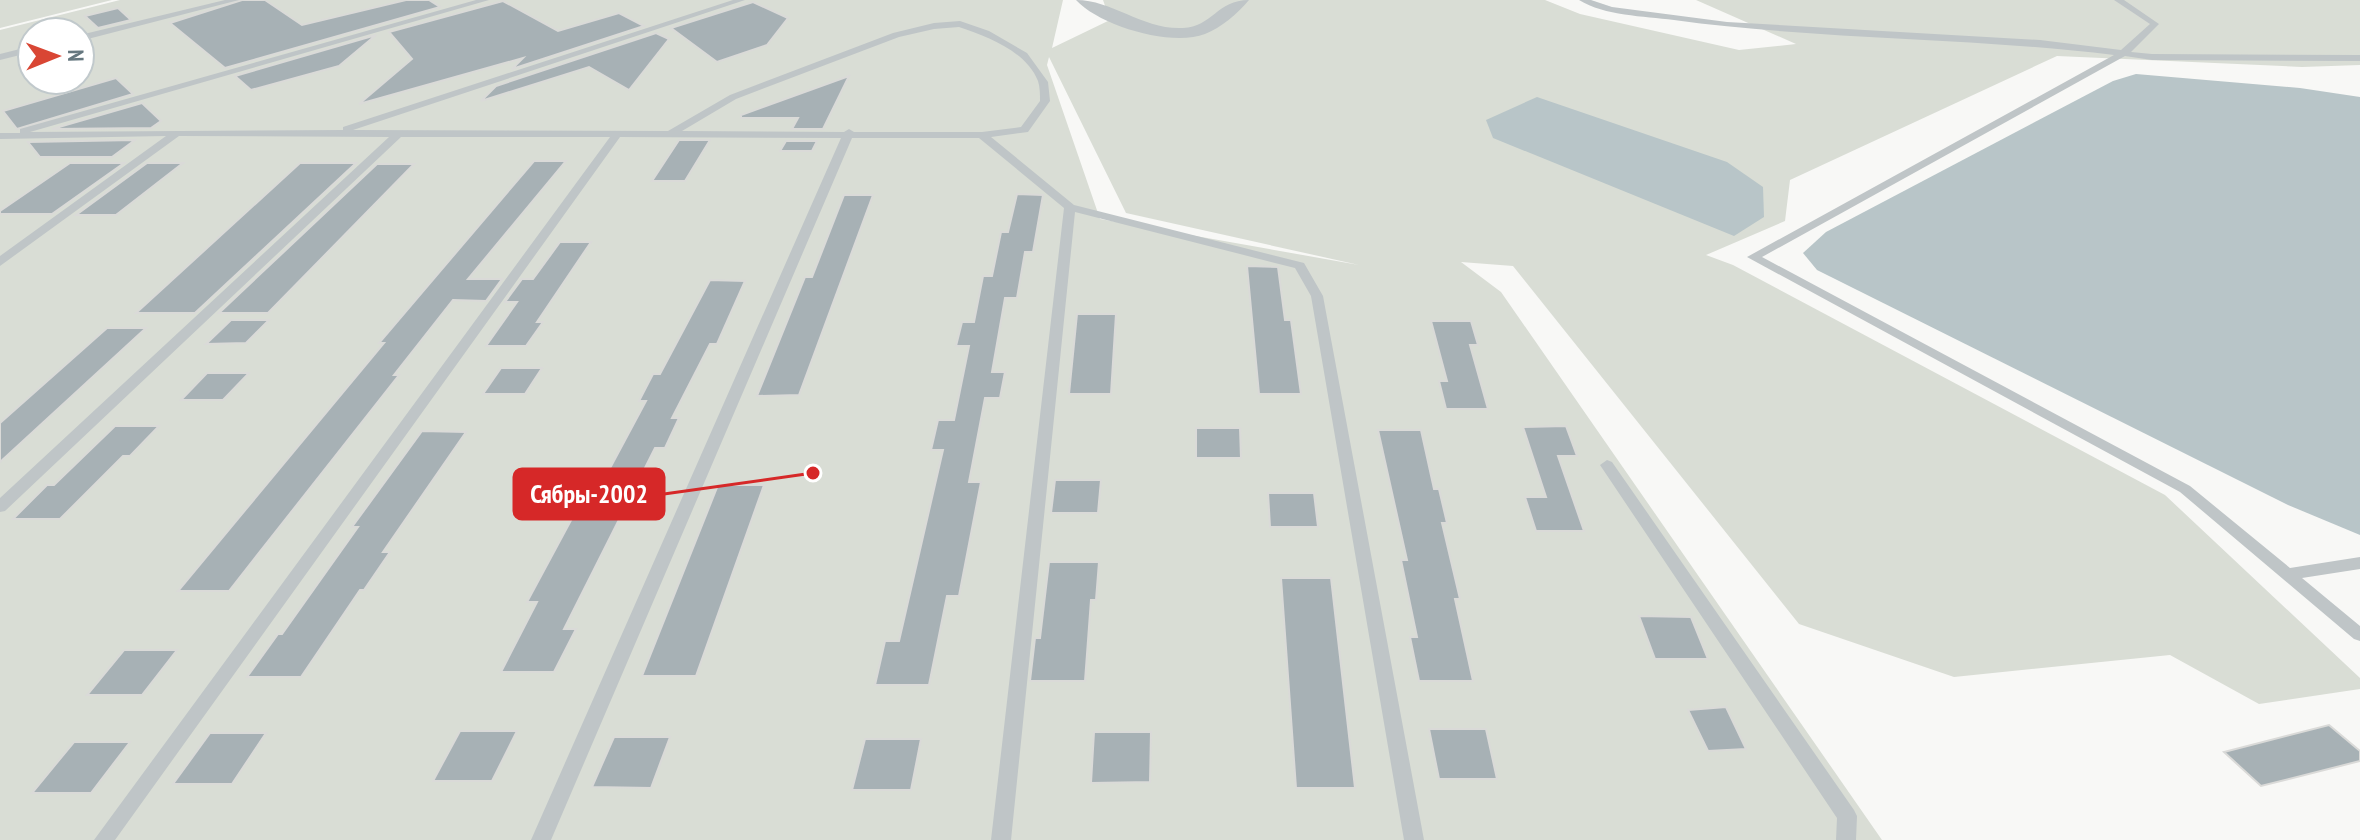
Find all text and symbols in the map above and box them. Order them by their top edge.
north arrow [16,16,96,96]
text: N [62,49,90,62]
callout: Сябры-2002 [514,469,664,519]
text: Сябры-2002 [530,477,648,510]

